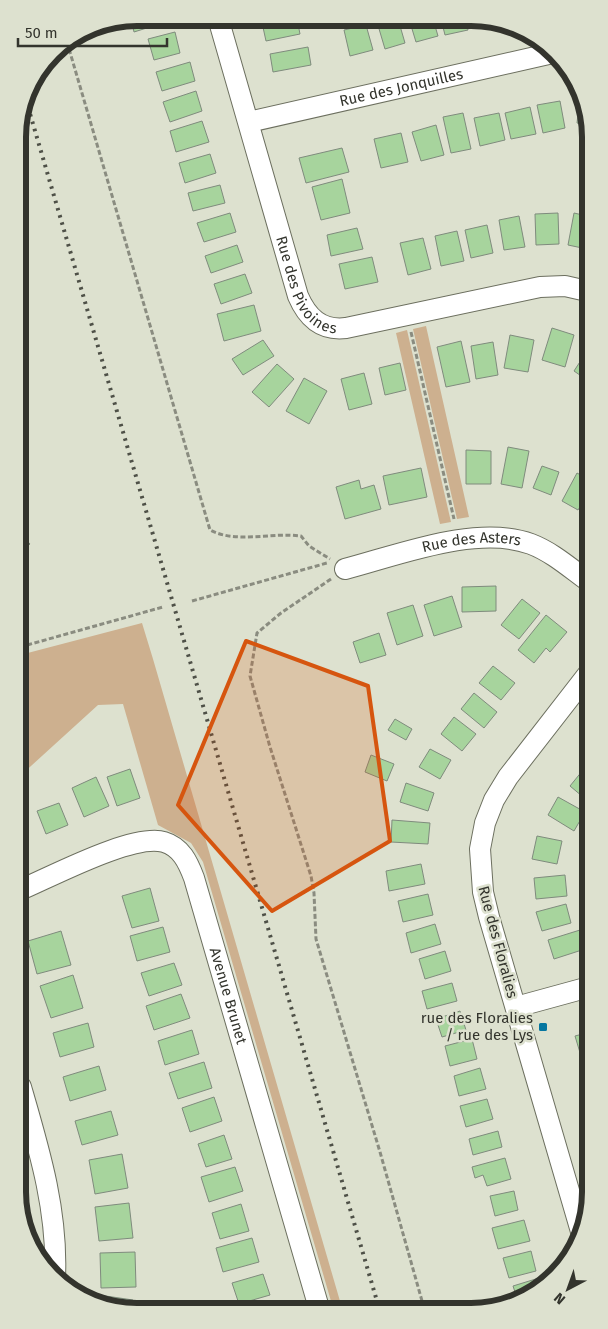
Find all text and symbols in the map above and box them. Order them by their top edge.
scale bar [18,15,166,47]
text: 50 m [25,24,58,42]
street label: Rue des Jonquilles [338,65,465,110]
street label: Rue des Pivoines [272,234,338,337]
street label: Rue des Asters [420,528,523,556]
street label: Rue des Floralies [474,884,522,1000]
street label: Avenue Brunet [206,945,251,1047]
place label: rue des Floralies / rue des Lys [421,1009,533,1044]
marker: rue des Floralies / rue des Lys [537,1021,549,1033]
north arrow [543,1264,593,1314]
text: N [551,1289,569,1308]

